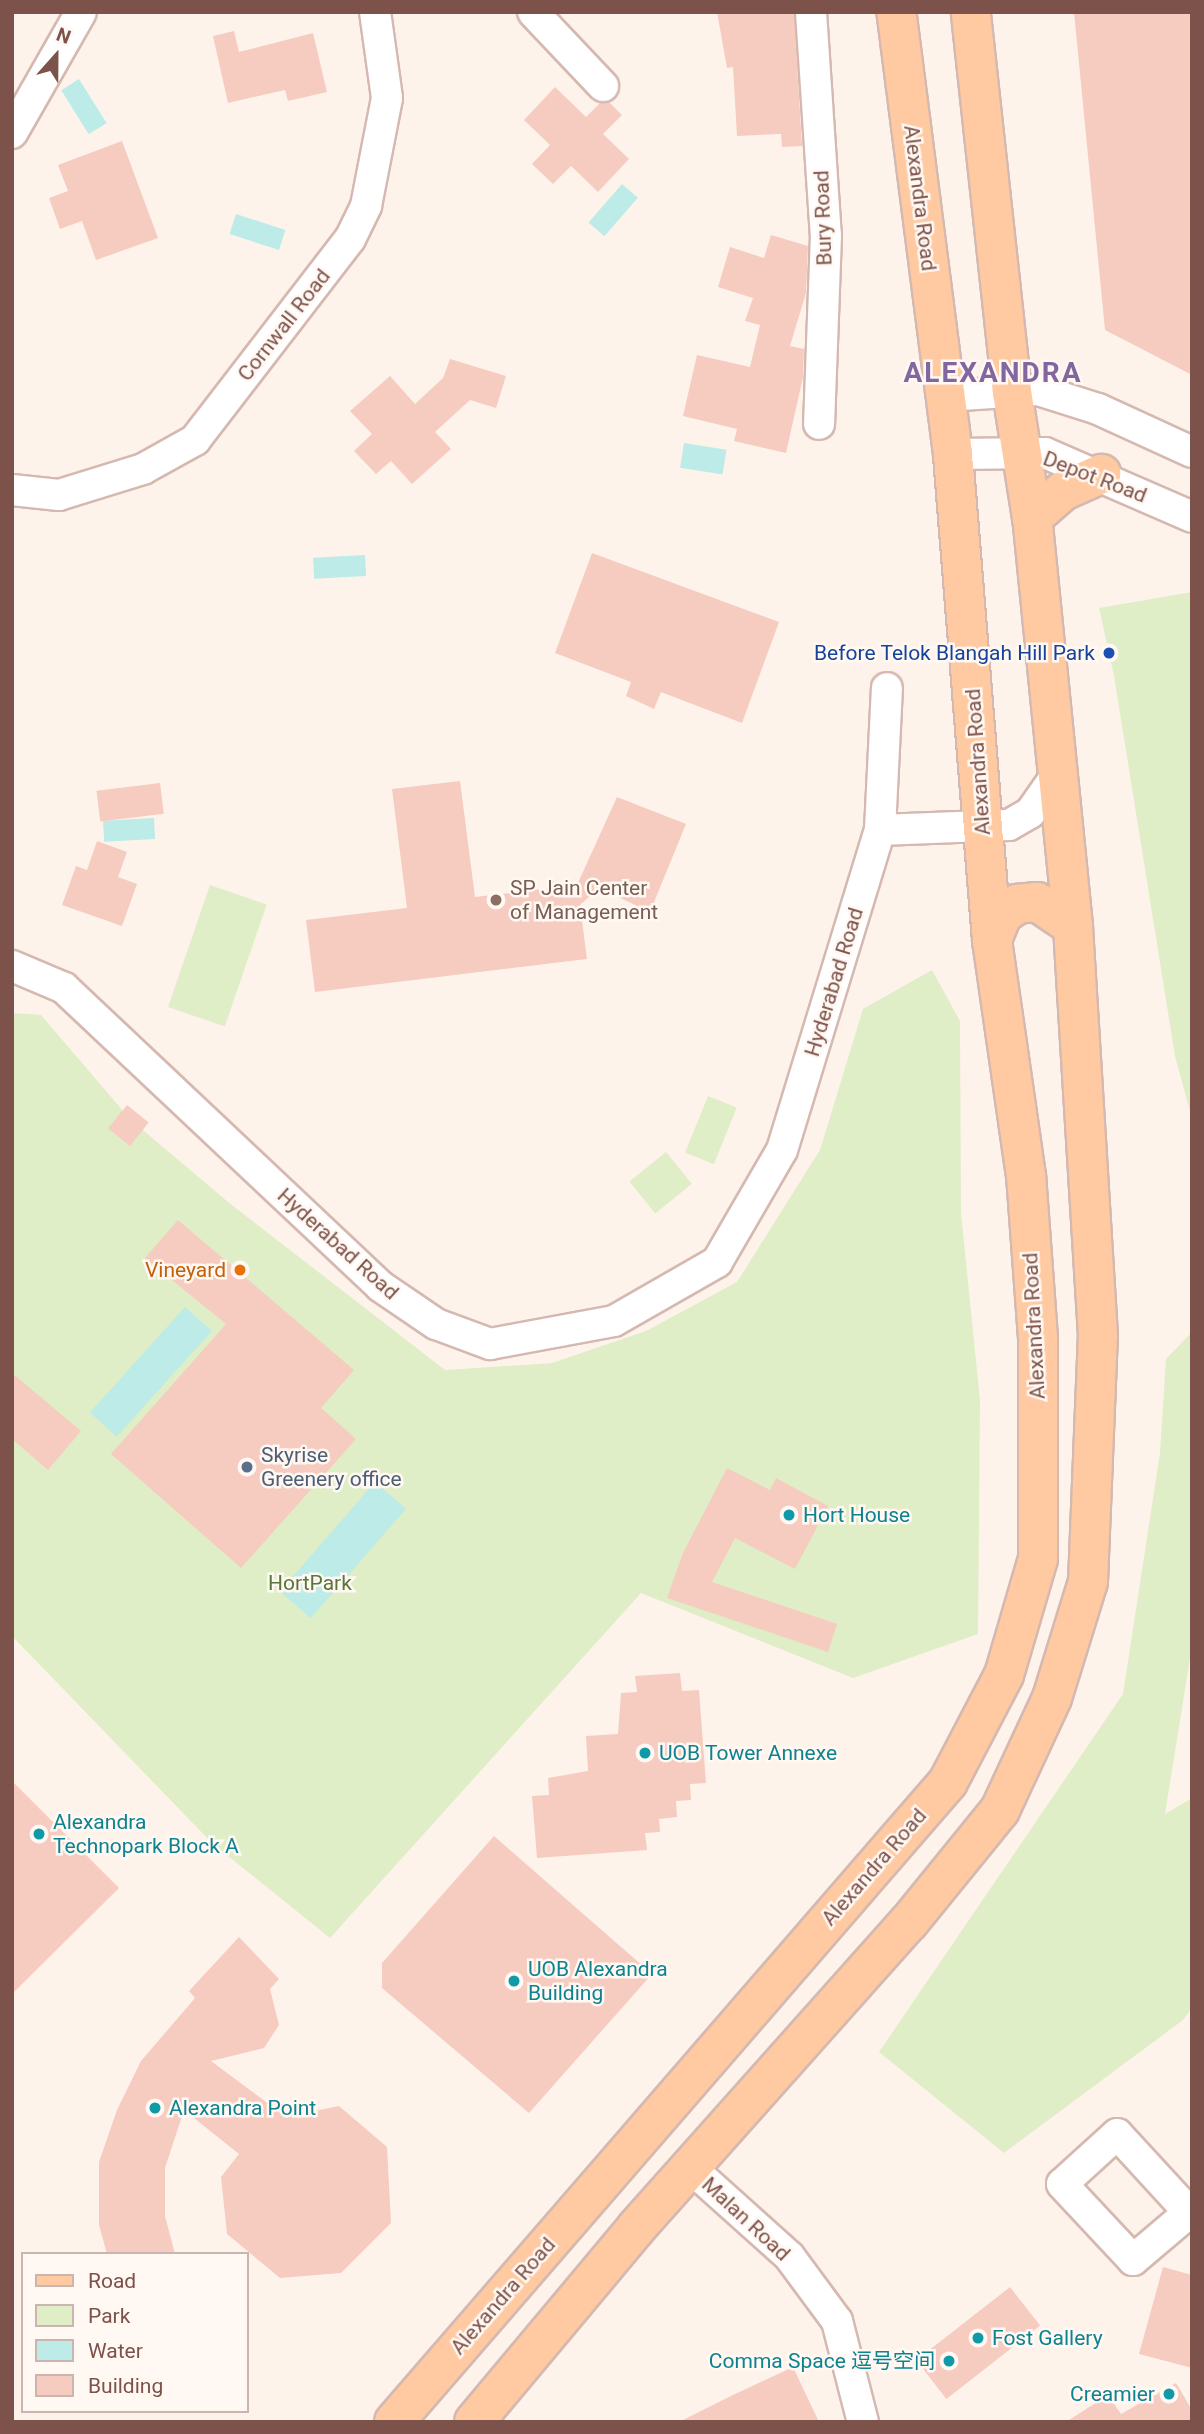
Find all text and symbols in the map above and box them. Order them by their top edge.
north arrow [21,21,91,91]
text: N [53,23,74,49]
street label: Alexandra Road [899,124,941,272]
street label: Bury Road [809,170,837,266]
street label: Cornwall Road [232,264,336,386]
district label: ALEXANDRA [905,356,1081,390]
street label: Depot Road [1040,446,1150,508]
place label: Before Telok Blangah Hill Park [814,640,1095,666]
marker: Before Telok Blangah Hill Park [1101,645,1117,661]
street label: Alexandra Road [960,688,996,836]
place label: SP Jain Center of Management [510,875,658,925]
marker: SP Jain Center of Management [488,892,504,908]
street label: Hyderabad Road [799,905,869,1059]
street label: Hyderabad Road [272,1183,404,1305]
street label: Alexandra Road [1018,1252,1050,1400]
place label: Vineyard [145,1257,226,1283]
marker: Vineyard [232,1262,248,1278]
place label: Skyrise Greenery office [261,1442,402,1492]
marker: Skyrise Greenery office [239,1459,255,1475]
place label: Hort House [803,1502,910,1528]
marker: Hort House [781,1507,797,1523]
park label: HortPark [268,1570,352,1596]
place label: UOB Tower Annexe [659,1740,837,1766]
marker: UOB Tower Annexe [637,1745,653,1761]
street label: Alexandra Road [816,1803,932,1931]
place label: Alexandra Technopark Block A [53,1809,239,1859]
marker: Alexandra Technopark Block A [31,1826,47,1842]
place label: UOB Alexandra Building [528,1956,668,2006]
marker: UOB Alexandra Building [506,1973,522,1989]
place label: Alexandra Point [169,2095,316,2121]
marker: Alexandra Point [147,2100,163,2116]
street label: Malan Road [697,2172,795,2266]
street label: Alexandra Road [445,2232,561,2360]
legend [21,2252,248,2413]
text: Road [88,2269,136,2293]
text: Park [88,2304,130,2328]
place label: Fost Gallery [992,2325,1103,2351]
marker: Fost Gallery [970,2330,986,2346]
text: Water [88,2339,143,2363]
place label: Comma Space 逗号空间 [709,2348,935,2374]
marker: Comma Space 逗号空间 [941,2353,957,2369]
text: Building [88,2374,163,2398]
place label: Creamier [1070,2381,1155,2407]
marker: Creamier [1161,2386,1177,2402]

